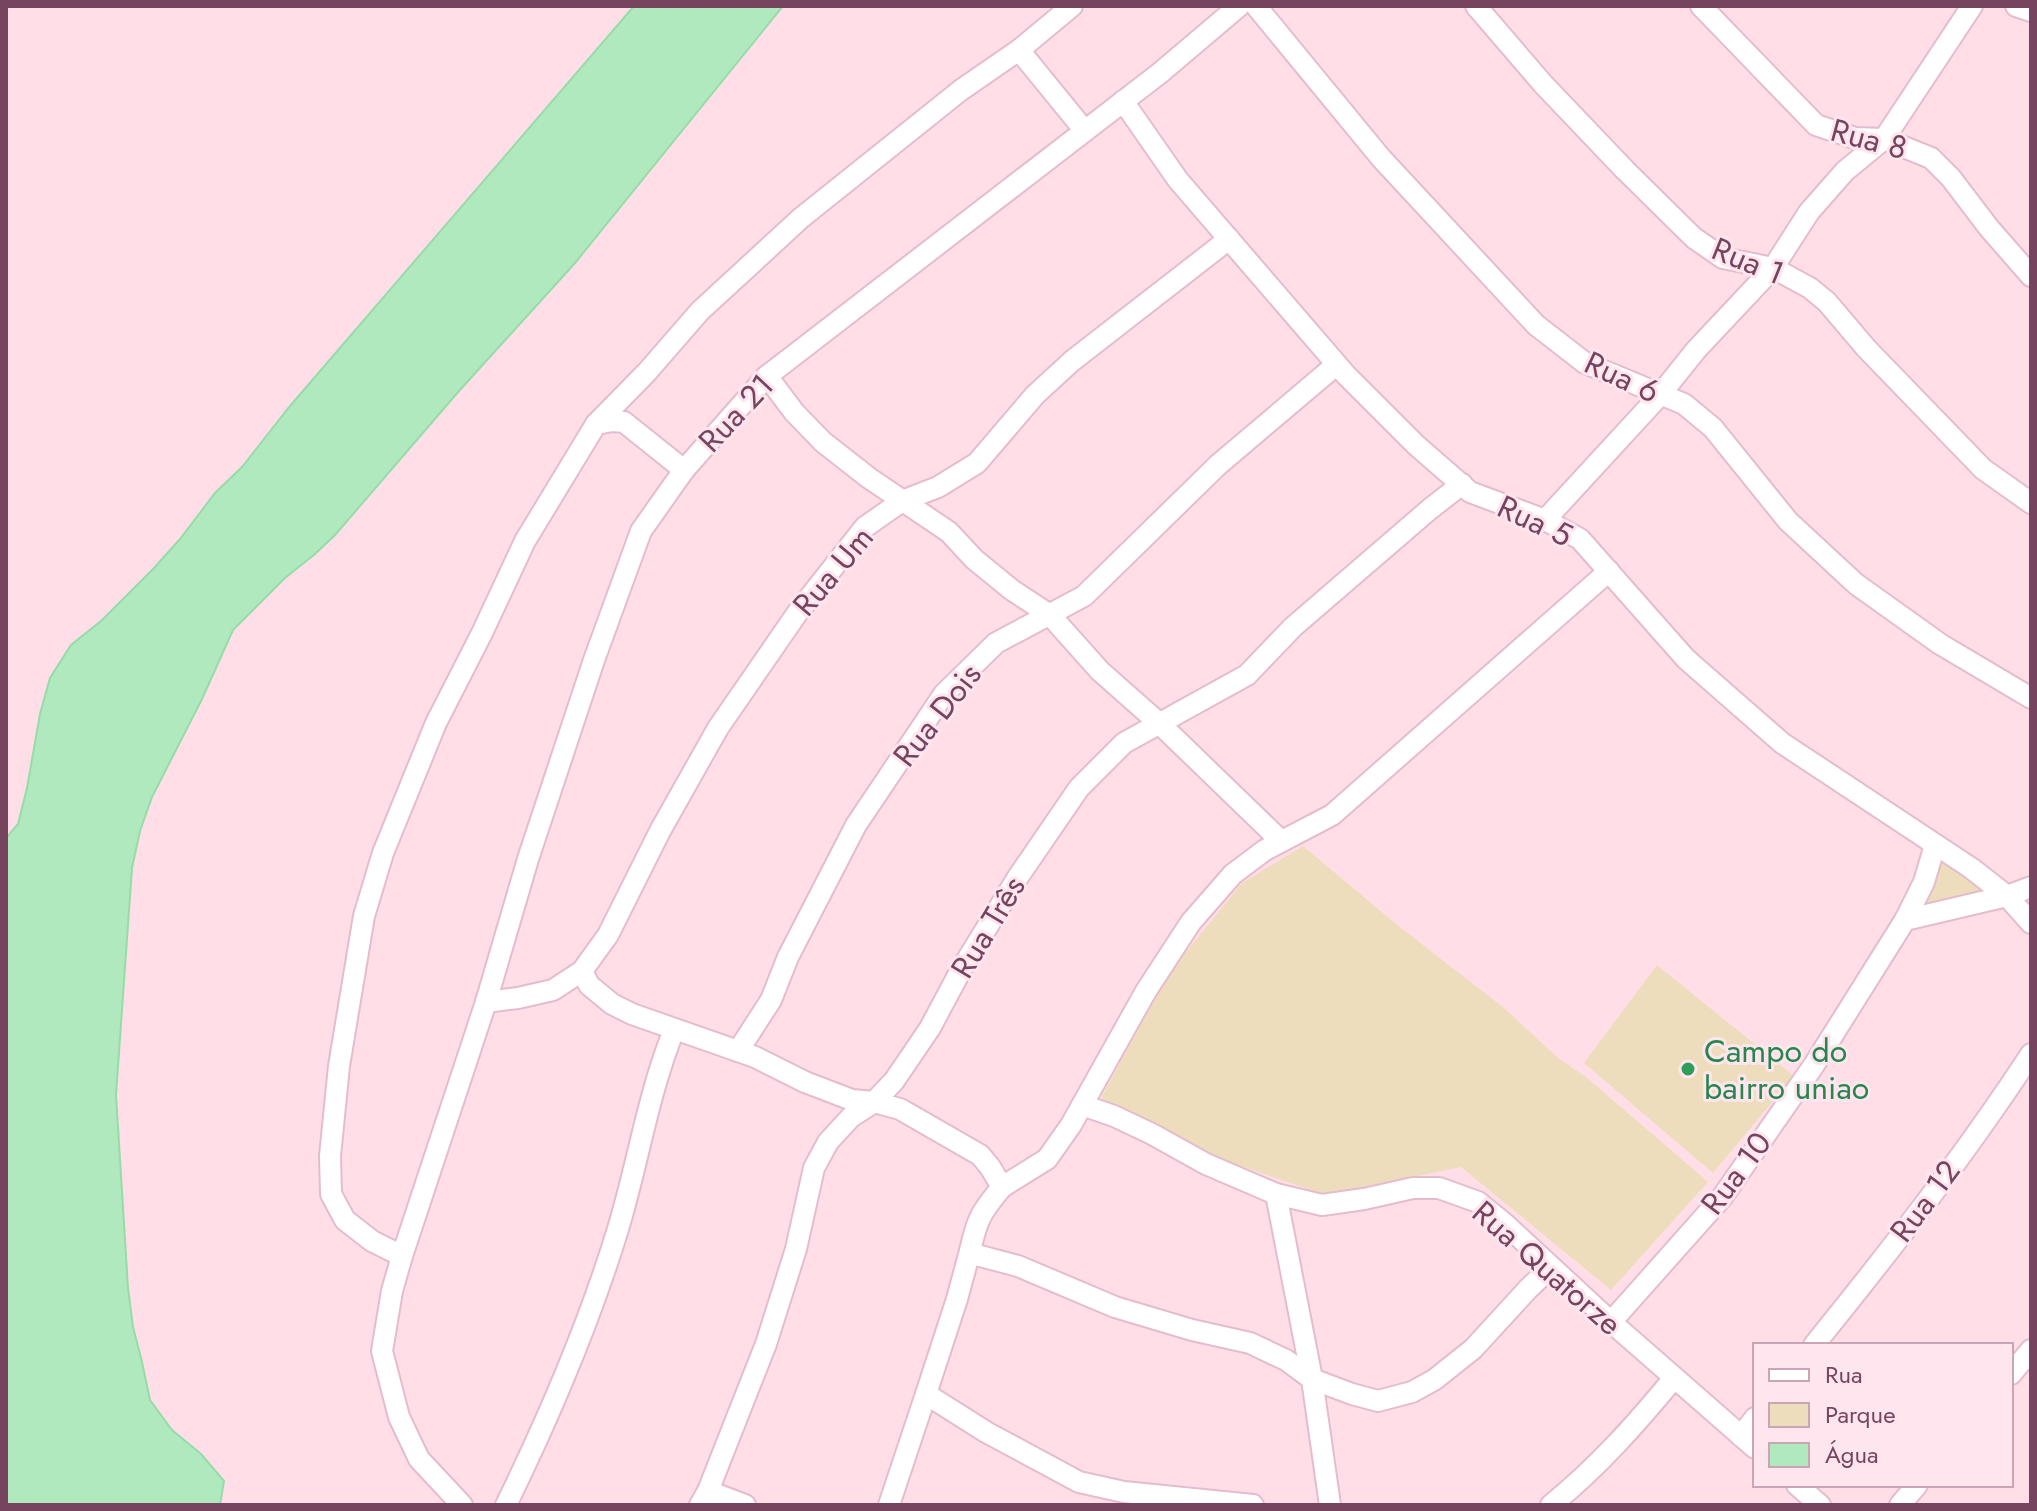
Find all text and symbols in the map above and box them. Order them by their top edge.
street label: Rua 8 [1826,107,1912,171]
street label: Rua 1 [1705,226,1791,296]
street label: Rua 6 [1577,340,1667,414]
street label: Rua 21 [688,364,784,462]
street label: Rua 5 [1490,484,1580,558]
street label: Rua Um [782,516,884,626]
street label: Rua Dois [882,653,992,777]
street label: Rua Três [939,867,1037,987]
place label: Campo do bairro uniao [1704,1028,1869,1111]
marker: Campo do bairro uniao [1679,1060,1697,1078]
street label: Rua 10 [1690,1122,1782,1224]
street label: Rua 12 [1879,1150,1971,1252]
street label: Rua Quatorze [1462,1190,1632,1346]
legend [1753,1343,2013,1487]
text: Rua [1825,1357,1863,1392]
text: Parque [1825,1397,1896,1432]
text: Água [1825,1437,1879,1472]

